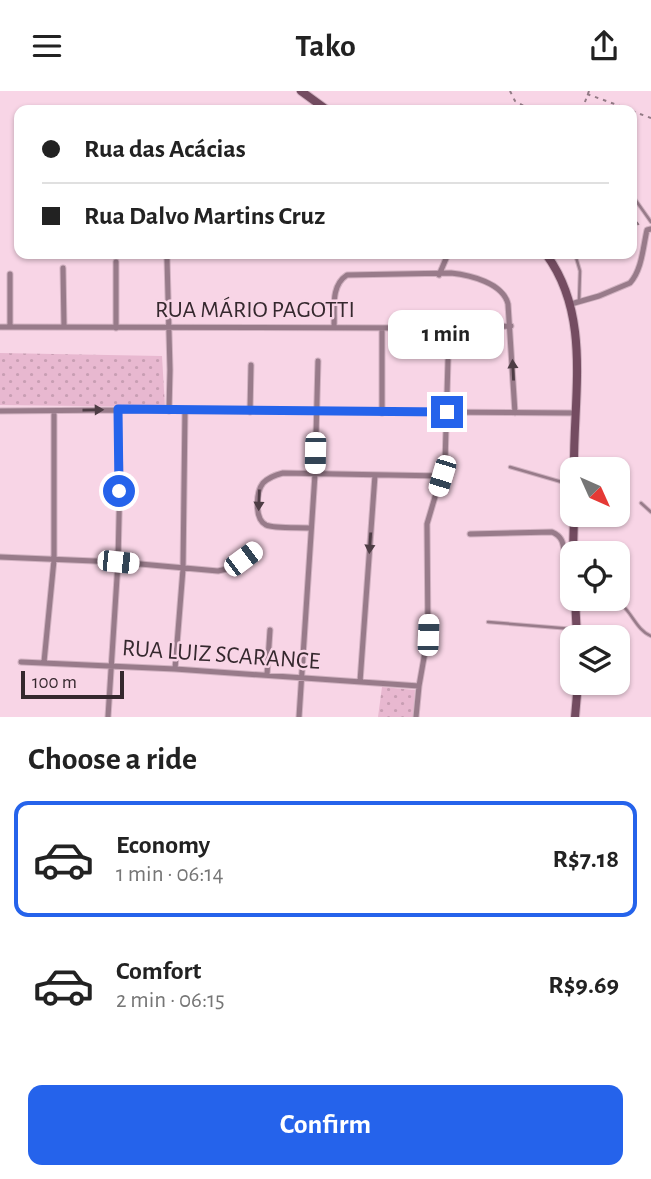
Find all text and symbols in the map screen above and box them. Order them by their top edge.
icon: menu [28,27,66,65]
icon: share [585,27,623,65]
text: Tako [295,30,356,62]
text: Rua das Acácias [84,136,246,162]
text: Rua Dalvo Martins Cruz [84,203,325,229]
street label: RUA MÁRIO PAGOTTI [155,296,355,322]
callout: 1 min [389,310,505,359]
text: 1 min [422,323,470,346]
one-way arrow [507,358,518,380]
route end [431,396,463,428]
one-way arrow [82,404,104,416]
car [305,432,326,474]
car [426,453,459,499]
north arrow [560,457,630,527]
map controls [560,457,630,695]
route start [103,475,135,507]
one-way arrow [254,489,265,511]
one-way arrow [364,532,375,554]
car [220,538,267,580]
button: locate [560,541,630,611]
car [97,549,140,575]
car [417,614,440,656]
button: layers [560,625,630,695]
street label: RUA LUIZ SCARANCE [121,636,321,674]
scale bar [21,668,124,700]
text: 100 m [32,673,77,692]
text: Choose a ride [28,743,197,775]
icon: car [32,828,95,891]
text: Economy [116,832,210,858]
text: R$7.18 [553,846,619,872]
text: 1 min · 06:14 [116,863,224,886]
icon: car [32,954,95,1017]
text: Comfort [116,958,201,984]
text: R$9.69 [548,972,619,998]
text: 2 min · 06:15 [116,989,225,1012]
button: Confirm [28,1085,623,1165]

